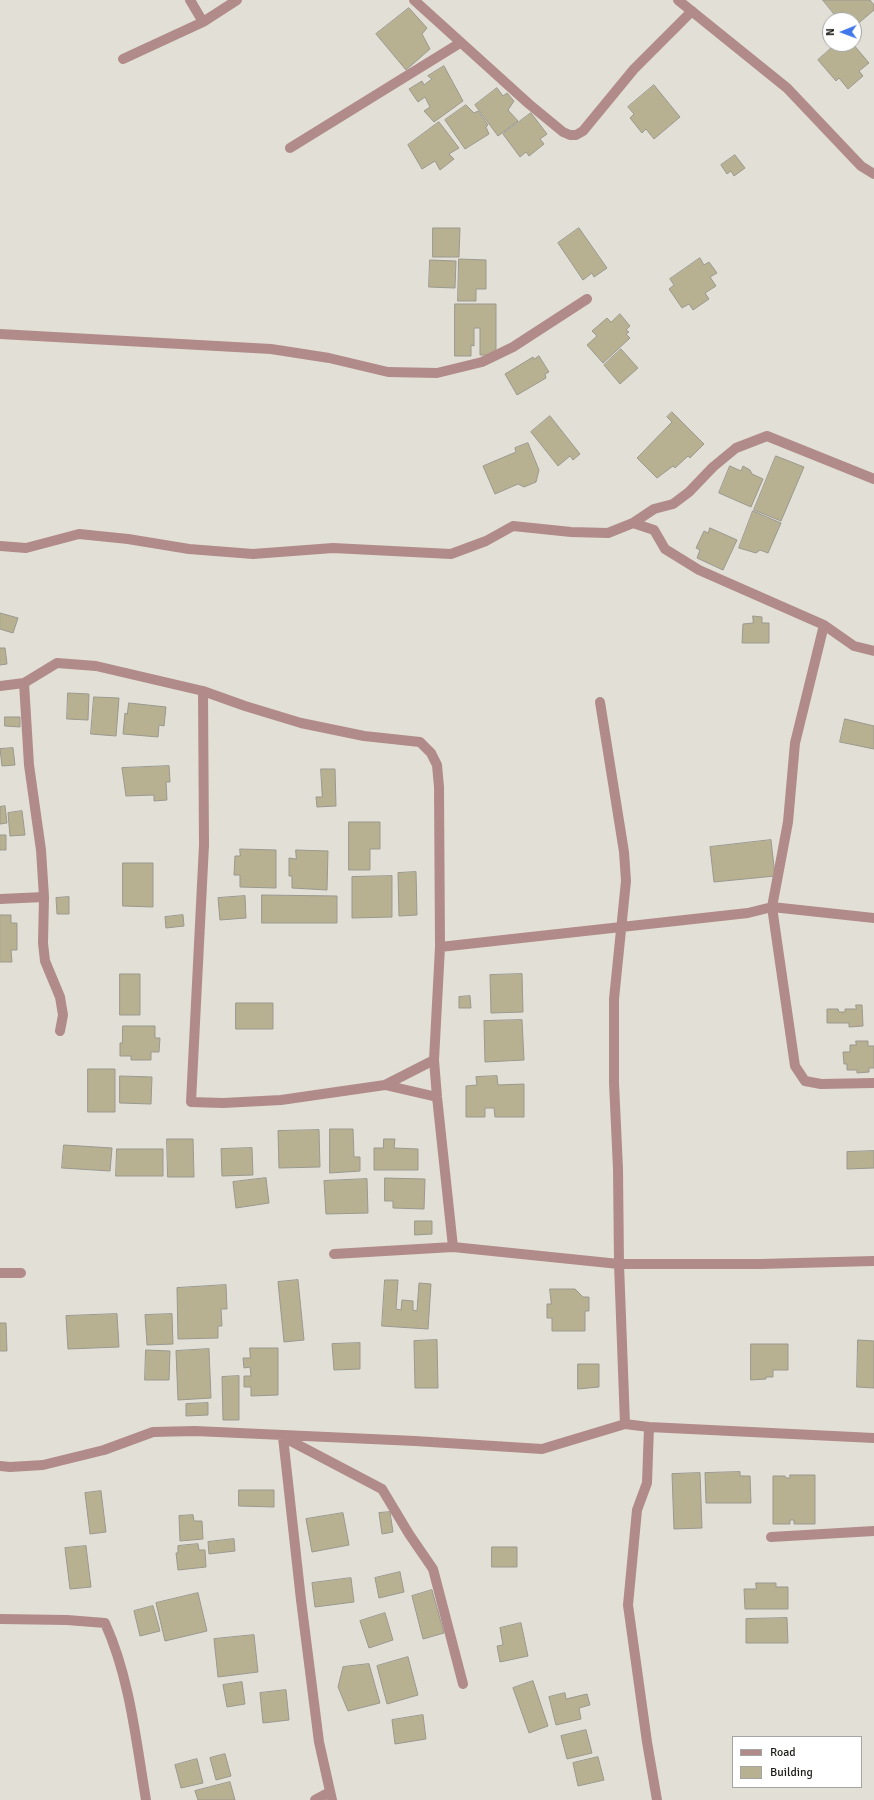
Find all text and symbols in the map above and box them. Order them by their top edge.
north arrow [822,12,862,52]
text: N [824,28,837,36]
legend [732,1736,862,1788]
text: Road [770,1745,796,1760]
text: Building [770,1765,813,1780]

